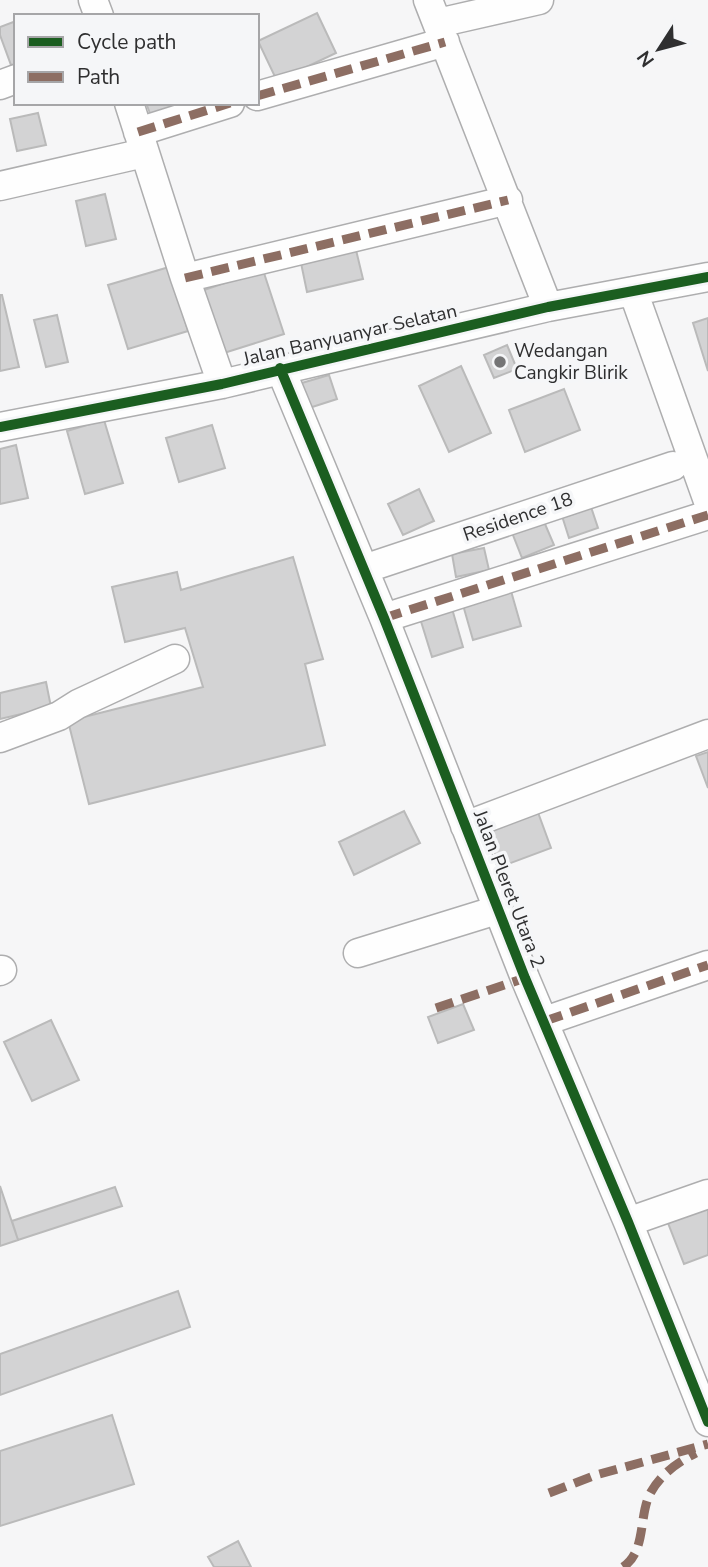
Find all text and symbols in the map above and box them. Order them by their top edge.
legend [14,14,259,105]
north arrow [624,14,694,84]
text: Cycle path [77,28,176,56]
text: N [631,45,661,72]
text: Path [77,63,120,91]
street label: Jalan Banyuanyar Selatan [240,298,459,372]
place label: Wedangan Cangkir Blirik [514,338,628,386]
marker: Wedangan Cangkir Blirik [492,354,508,370]
street label: Residence 18 [460,486,576,548]
street label: Jalan Pleret Utara 2 [467,805,551,972]

